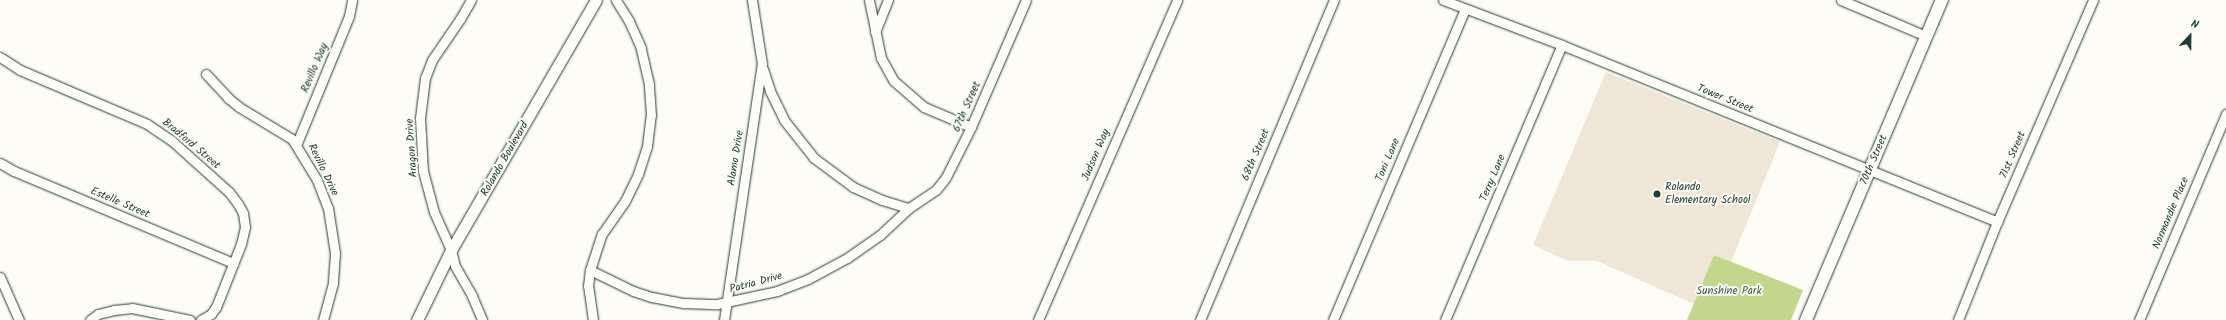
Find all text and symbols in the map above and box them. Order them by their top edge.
text: N [2188,15,2201,35]
north arrow [2170,16,2210,56]
street label: Revillo Way [299,41,331,95]
street label: 67th Street [950,80,984,134]
street label: Tower Street [1695,82,1755,116]
street label: Bradford Street [159,116,223,172]
street label: Aragon Drive [403,118,421,178]
street label: Rolando Boulevard [478,119,532,199]
street label: Judson Way [1079,127,1113,183]
street label: 68th Street [1239,127,1273,183]
street label: Alamo Drive [725,129,747,187]
street label: 71st Street [1997,130,2029,180]
street label: 70th Street [1858,133,1890,187]
street label: Toni Lane [1373,136,1403,184]
street label: Revillo Drive [305,142,341,198]
street label: Terry Lane [1477,153,1509,203]
street label: Normandie Place [2150,175,2192,251]
place label: Rolando Elementary School [1665,181,1751,207]
street label: Estelle Street [88,185,152,221]
marker: Rolando Elementary School [1652,189,1662,199]
street label: Patria Drive [728,270,784,296]
park label: Sunshine Park [1696,284,1762,298]

